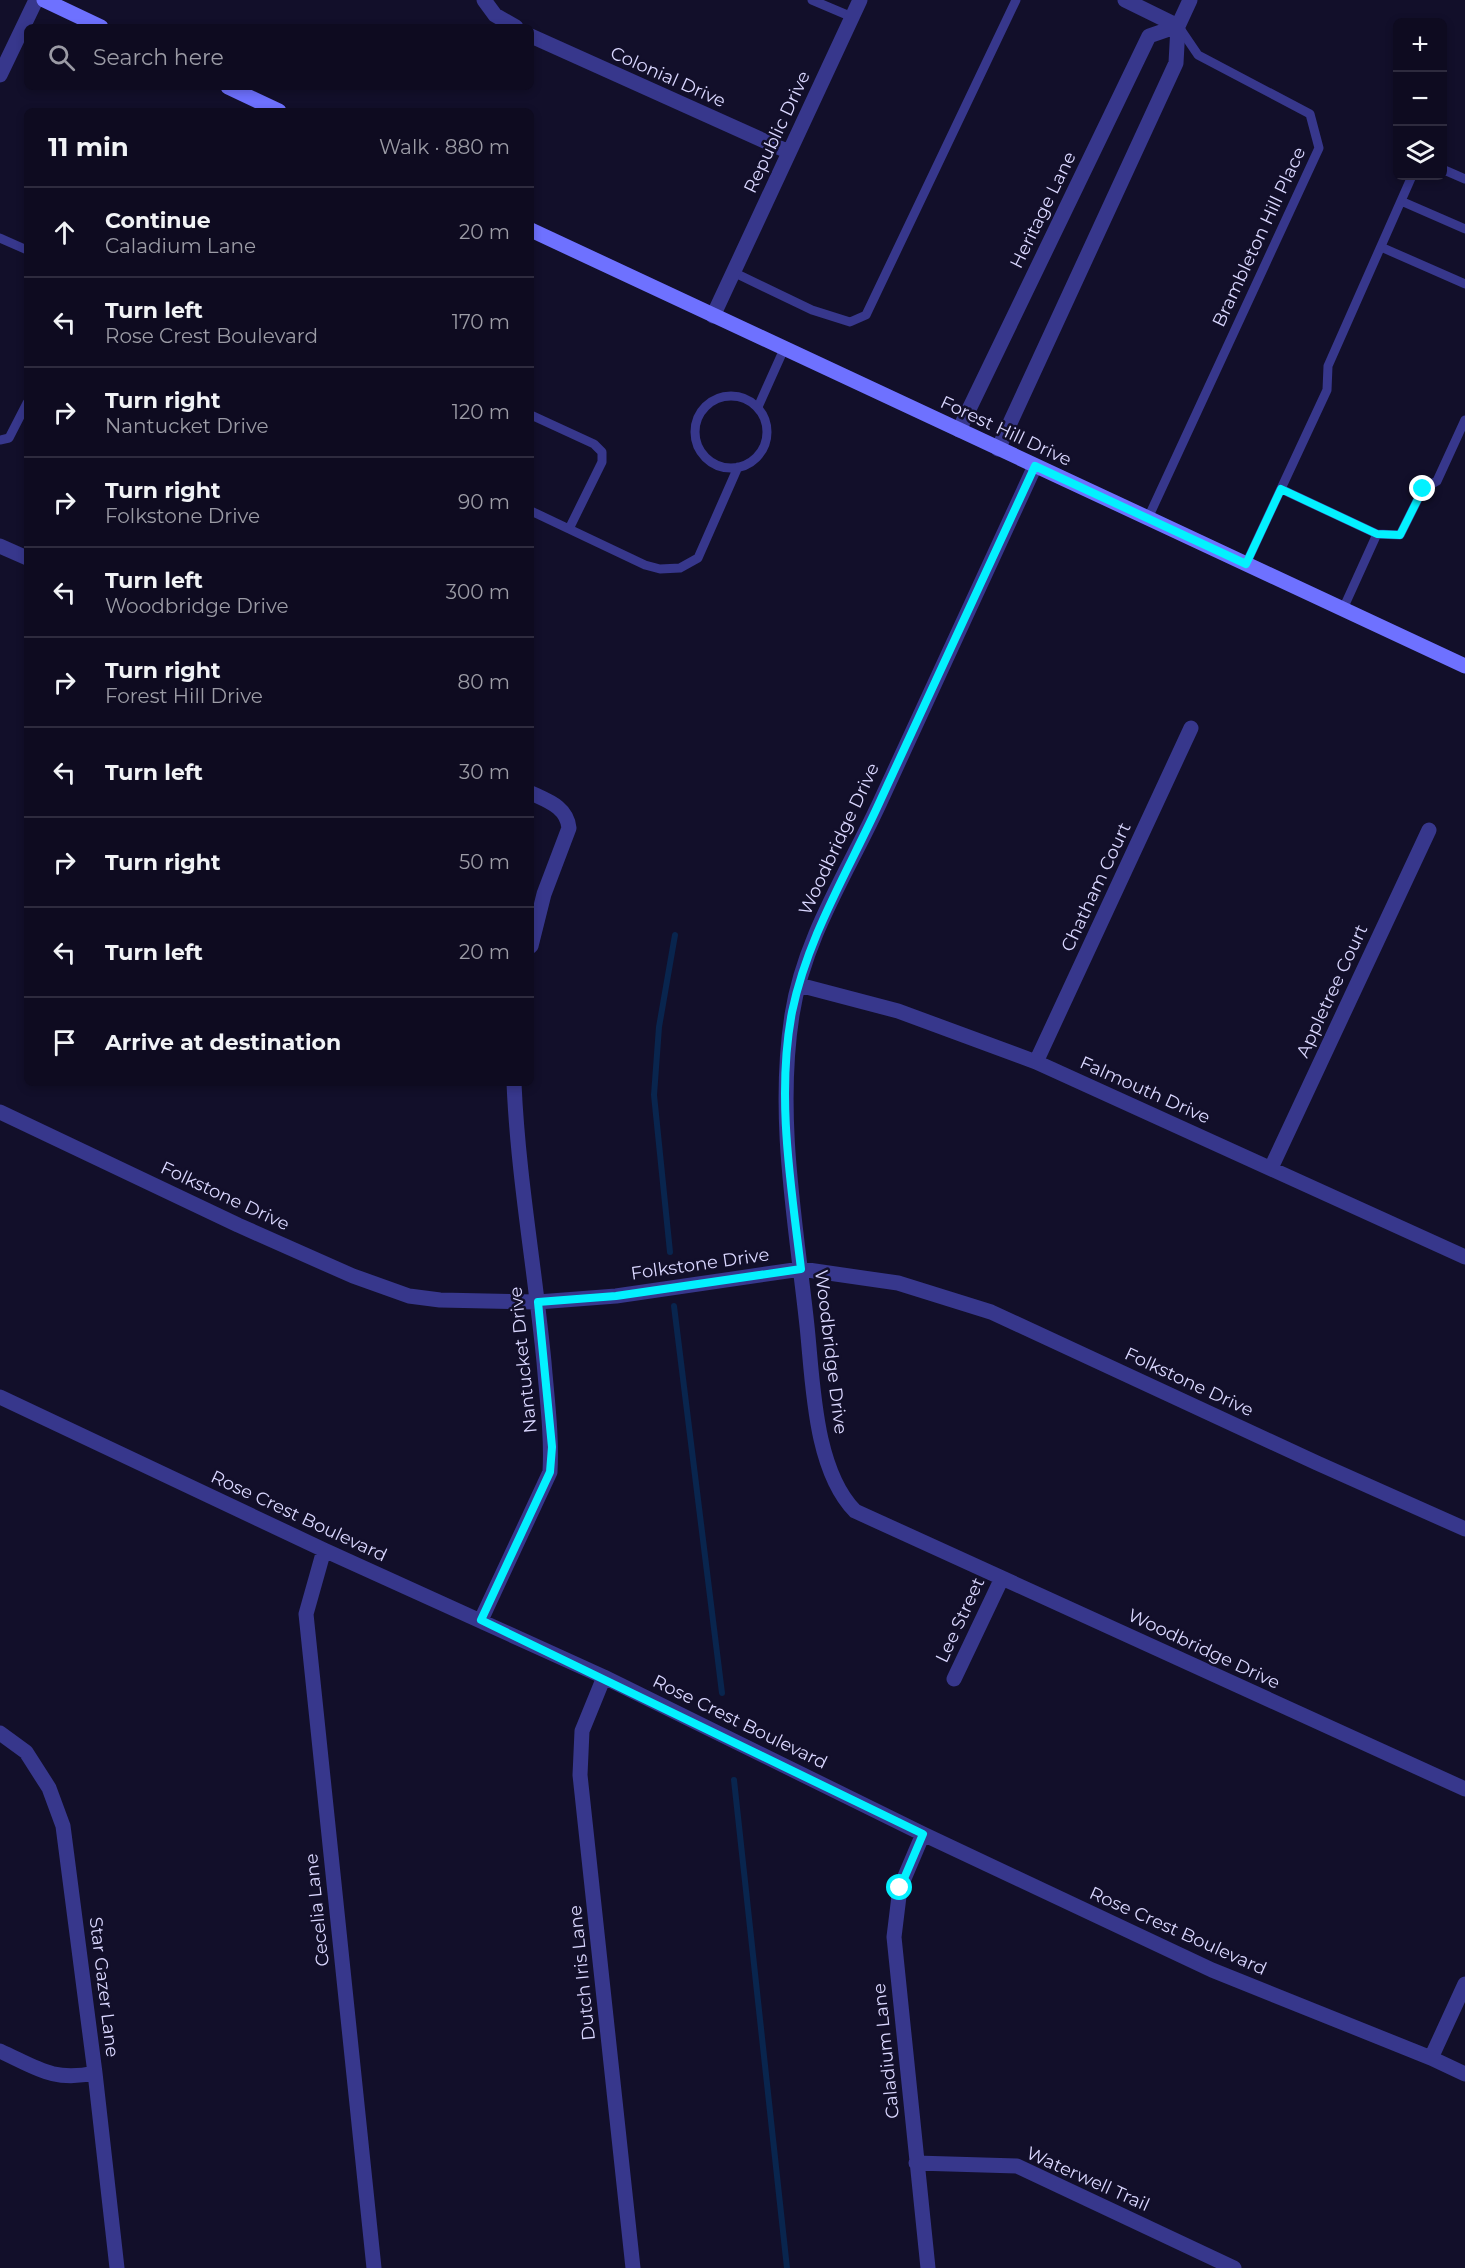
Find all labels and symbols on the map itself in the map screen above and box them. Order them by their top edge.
street label: Colonial Drive [607,42,729,112]
street label: Republic Drive [739,67,815,197]
street label: Brambleton Hill Place [1208,143,1310,330]
street label: Heritage Lane [1005,148,1081,272]
street label: Forest Hill Drive [937,391,1075,471]
route end [1409,475,1435,501]
street label: Woodbridge Drive [794,759,884,919]
street label: Chatham Court [1056,819,1136,955]
street label: Appletree Court [1292,921,1372,1061]
street label: Falmouth Drive [1076,1051,1214,1129]
street label: Folkstone Drive [157,1157,293,1236]
street label: Folkstone Drive [629,1243,771,1285]
street label: Woodbridge Drive [810,1269,852,1435]
street label: Nantucket Drive [504,1286,542,1434]
street label: Folkstone Drive [1121,1343,1257,1422]
street label: Rose Crest Boulevard [207,1465,391,1567]
street label: Lee Street [931,1574,989,1666]
street label: Woodbridge Drive [1124,1604,1284,1694]
street label: Rose Crest Boulevard [649,1670,831,1774]
street label: Cecelia Lane [300,1852,334,1968]
route start [886,1874,912,1900]
street label: Rose Crest Boulevard [1086,1882,1270,1980]
street label: Dutch Iris Lane [564,1904,600,2042]
street label: Star Gazer Lane [84,1916,124,2059]
street label: Caladium Lane [868,1982,904,2120]
street label: Waterwell Trail [1023,2142,1153,2216]

